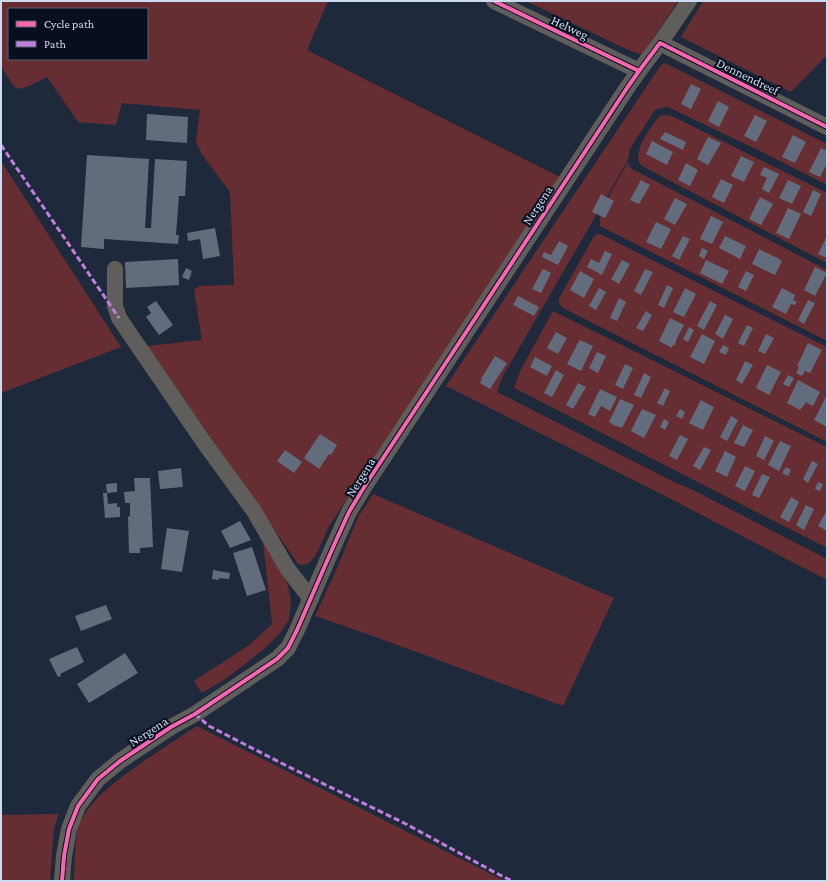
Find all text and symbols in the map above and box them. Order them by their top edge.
legend [8,8,148,60]
street label: Helweg [549,12,591,43]
text: Cycle path [44,17,95,31]
text: Path [44,37,66,51]
street label: Dennendreef [714,55,782,98]
street label: Nergena [519,183,556,228]
street label: Nergena [343,455,378,500]
street label: Nergena [126,713,171,750]

